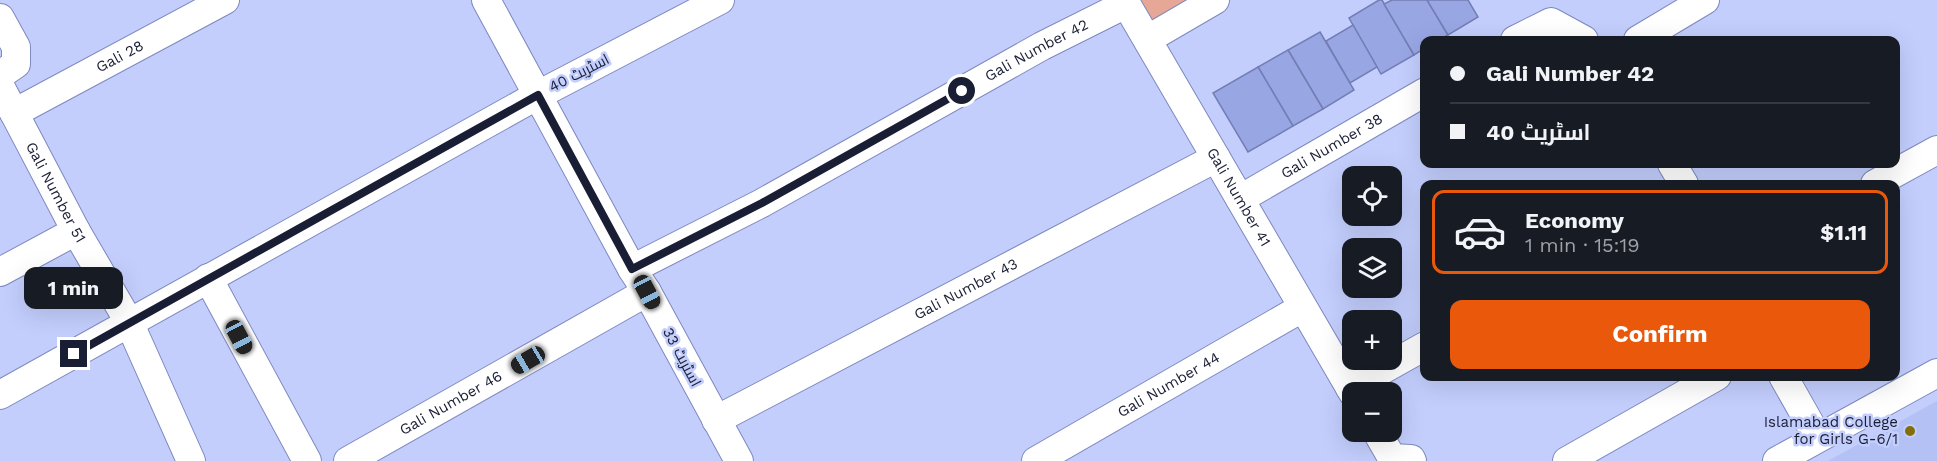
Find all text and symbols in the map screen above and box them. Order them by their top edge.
street label: Gali Number 42 [982,15,1091,85]
street label: Gali 28 [93,36,147,76]
street label: اسٹریٹ 40 [546,50,612,96]
text: Gali Number 42 [1486,61,1654,86]
route start [948,77,975,104]
street label: Gali Number 38 [1278,109,1386,182]
text: اسٹریٹ 40 [1486,120,1591,145]
street label: Gali Number 51 [22,139,90,246]
street label: Gali Number 41 [1203,144,1275,250]
map controls [1342,166,1402,442]
button: locate [1342,166,1402,226]
icon: car [1453,205,1507,259]
text: Economy [1525,208,1624,233]
text: $1.11 [1820,220,1867,245]
text: 1 min · 15:19 [1525,233,1640,257]
button: layers [1342,238,1402,298]
street label: Gali Number 43 [911,255,1021,324]
callout: 1 min [25,267,124,309]
car [631,272,663,312]
text: 1 min [48,276,99,300]
button: Confirm [1450,300,1870,369]
button: + [1342,310,1402,370]
car [223,317,255,357]
street label: اسٹریٹ 33 [659,324,705,390]
route end [60,340,87,367]
car [508,343,548,377]
street label: Gali Number 44 [1114,348,1223,421]
street label: Gali Number 46 [396,367,505,439]
button: − [1342,382,1402,442]
place label: Islamabad College for Girls G-6/1 [1764,413,1898,448]
marker: Islamabad College for Girls G-6/1 [1903,424,1917,438]

